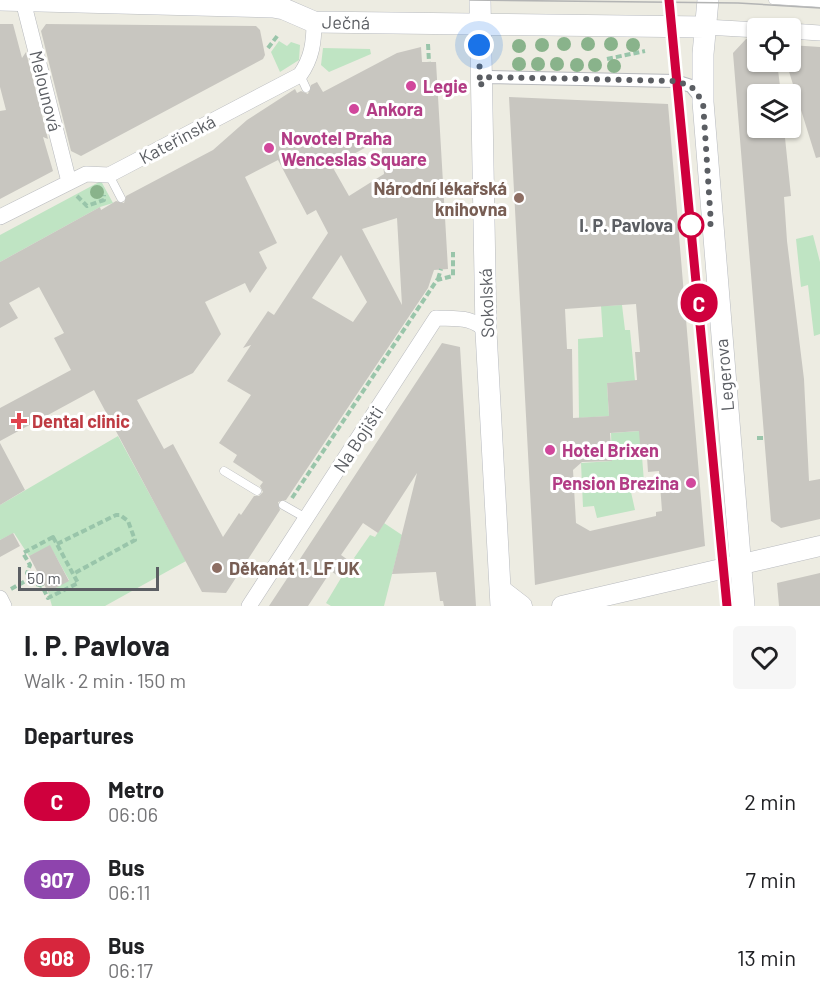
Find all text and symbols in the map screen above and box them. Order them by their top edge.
street label: Ječná [322,11,370,33]
map controls [747,18,801,138]
button: locate [747,18,801,72]
your location [464,30,494,60]
street label: Melounová [25,48,67,134]
place label: Legie [423,75,468,97]
marker: Legie [404,79,418,93]
button: layers [747,84,801,138]
place label: Ankora [366,98,423,120]
marker: Ankora [347,102,361,116]
street label: Kateřinská [135,110,219,168]
place label: Novotel Praha Wenceslas Square [281,127,427,170]
marker: Novotel Praha Wenceslas Square [262,141,276,155]
place label: Národní lékařská knihovna [374,177,507,220]
marker: Národní lékařská knihovna [512,191,526,205]
marker: I. P. Pavlova [678,212,704,238]
place label: I. P. Pavlova [579,214,673,236]
street label: Sokolská [474,268,498,338]
line badge: C [680,284,718,322]
text: C [693,291,705,316]
street label: Legerova [710,338,738,412]
street label: Na Bojišti [328,402,388,476]
place label: Dental clinic [32,410,130,432]
marker: Dental clinic [10,412,28,430]
place label: Hotel Brixen [562,439,659,461]
marker: Hotel Brixen [543,443,557,457]
place label: Pension Brezina [552,472,679,494]
marker: Pension Brezina [684,476,698,490]
place label: Děkanát 1. LF UK [229,557,360,579]
marker: Děkanát 1. LF UK [210,561,224,575]
scale bar [18,564,159,592]
text: 50 m [27,568,61,587]
button: heart [733,626,796,689]
text: I. P. Pavlova [24,628,170,662]
text: Walk · 2 min · 150 m [24,668,186,692]
text: Departures [24,722,134,748]
text: Metro [108,776,164,802]
text: 2 min [744,788,796,814]
text: C [51,789,63,814]
text: 06:06 [108,802,158,826]
text: Bus [108,854,145,880]
text: 7 min [746,866,796,892]
text: 907 [40,867,74,892]
text: 06:11 [108,880,150,904]
text: Bus [108,932,145,958]
text: 13 min [737,944,796,970]
text: 908 [40,945,74,970]
text: 06:17 [108,958,153,982]

